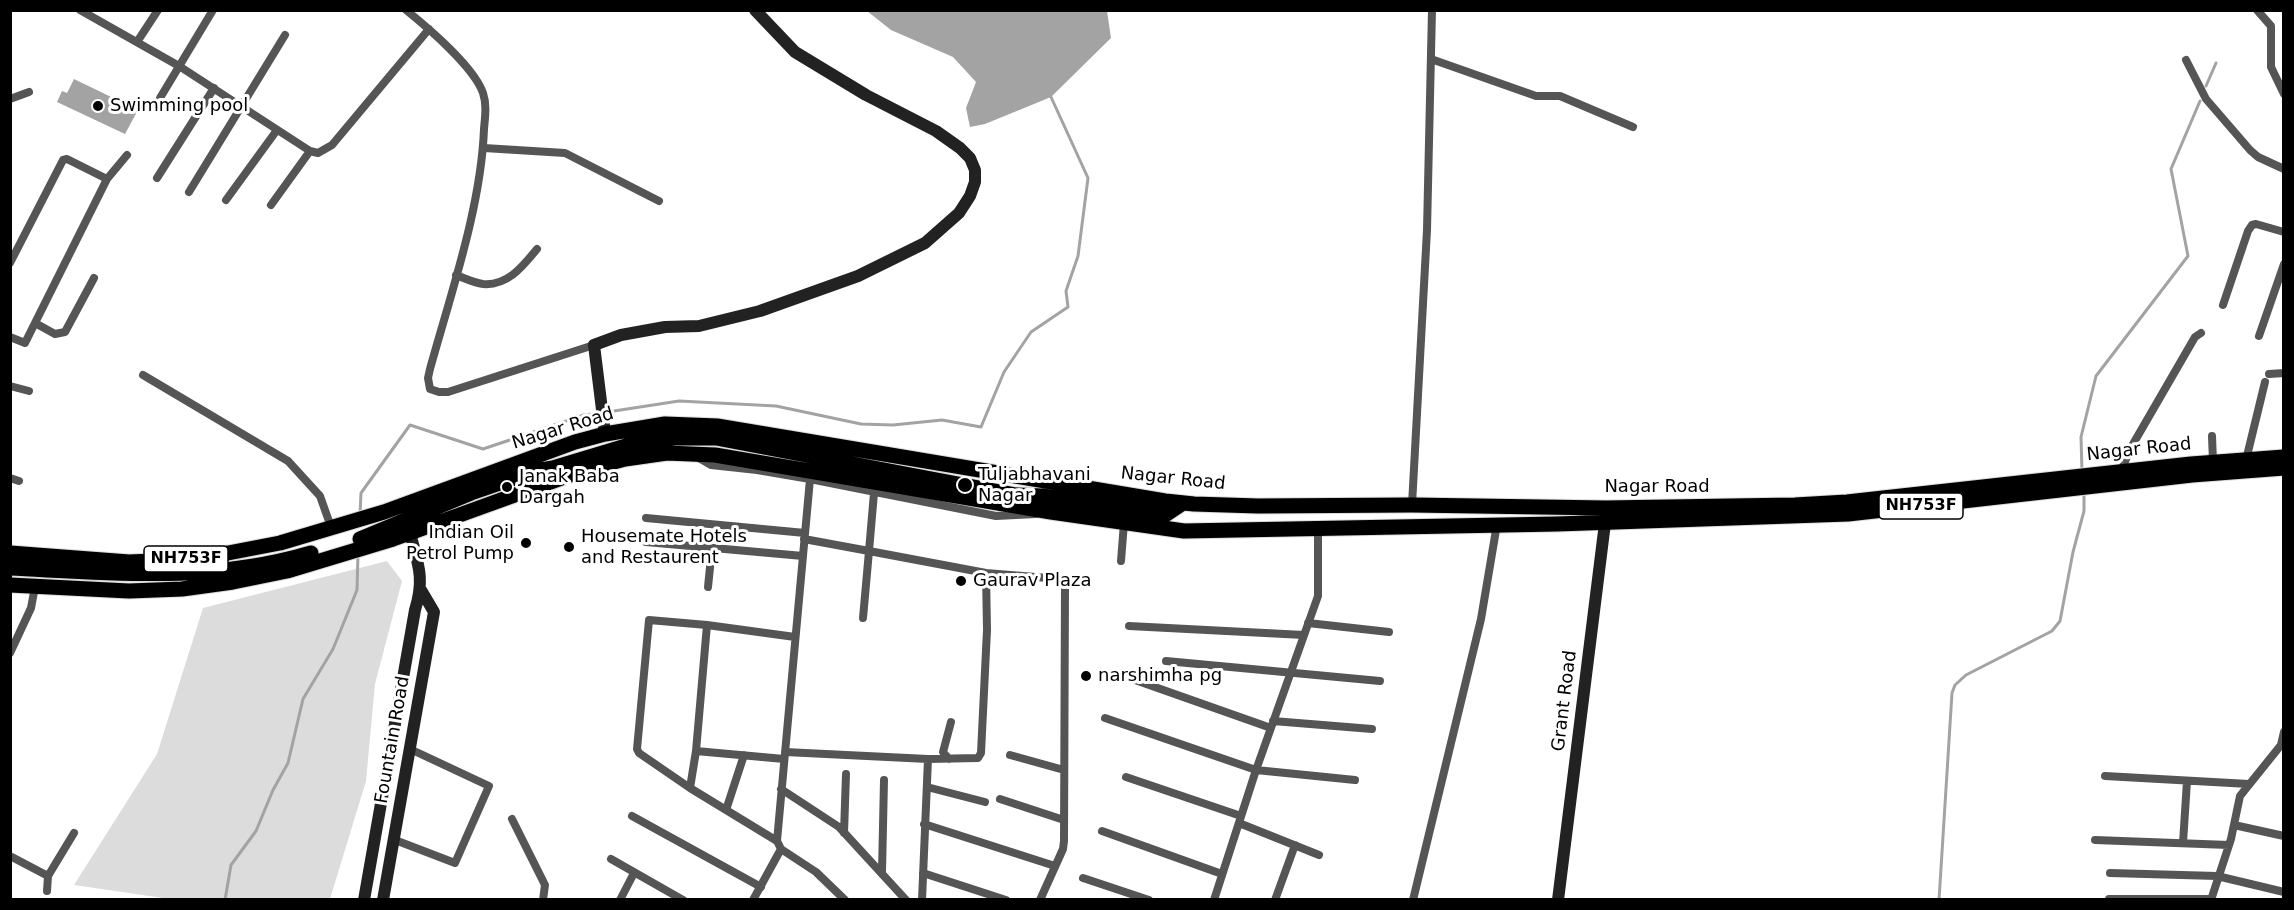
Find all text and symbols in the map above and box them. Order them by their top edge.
place label: Swimming pool [110,95,248,117]
marker: Swimming pool [91,99,105,113]
street label: Nagar Road [510,403,616,455]
street label: Nagar Road [2086,434,2192,466]
street label: Nagar Road [1120,463,1226,495]
place label: Tuljabhavani Nagar [978,464,1091,506]
place label: Janak Baba Dargah [519,466,620,508]
marker: Tuljabhavani Nagar [956,476,974,494]
street label: Nagar Road [1604,476,1710,498]
marker: Janak Baba Dargah [500,480,514,494]
road number: NH753F [1879,493,1963,519]
place label: Indian Oil Petrol Pump [406,522,514,564]
place label: Housemate Hotels and Restaurent [581,526,747,568]
marker: Indian Oil Petrol Pump [519,536,533,550]
marker: Housemate Hotels and Restaurent [562,540,576,554]
road number: NH753F [144,546,228,572]
place label: Gaurav Plaza [973,570,1092,592]
marker: Gaurav Plaza [954,574,968,588]
street label: Grant Road [1548,649,1582,753]
place label: narshimha pg [1098,665,1222,687]
marker: narshimha pg [1079,669,1093,683]
street label: Fountain Road [371,675,415,805]

